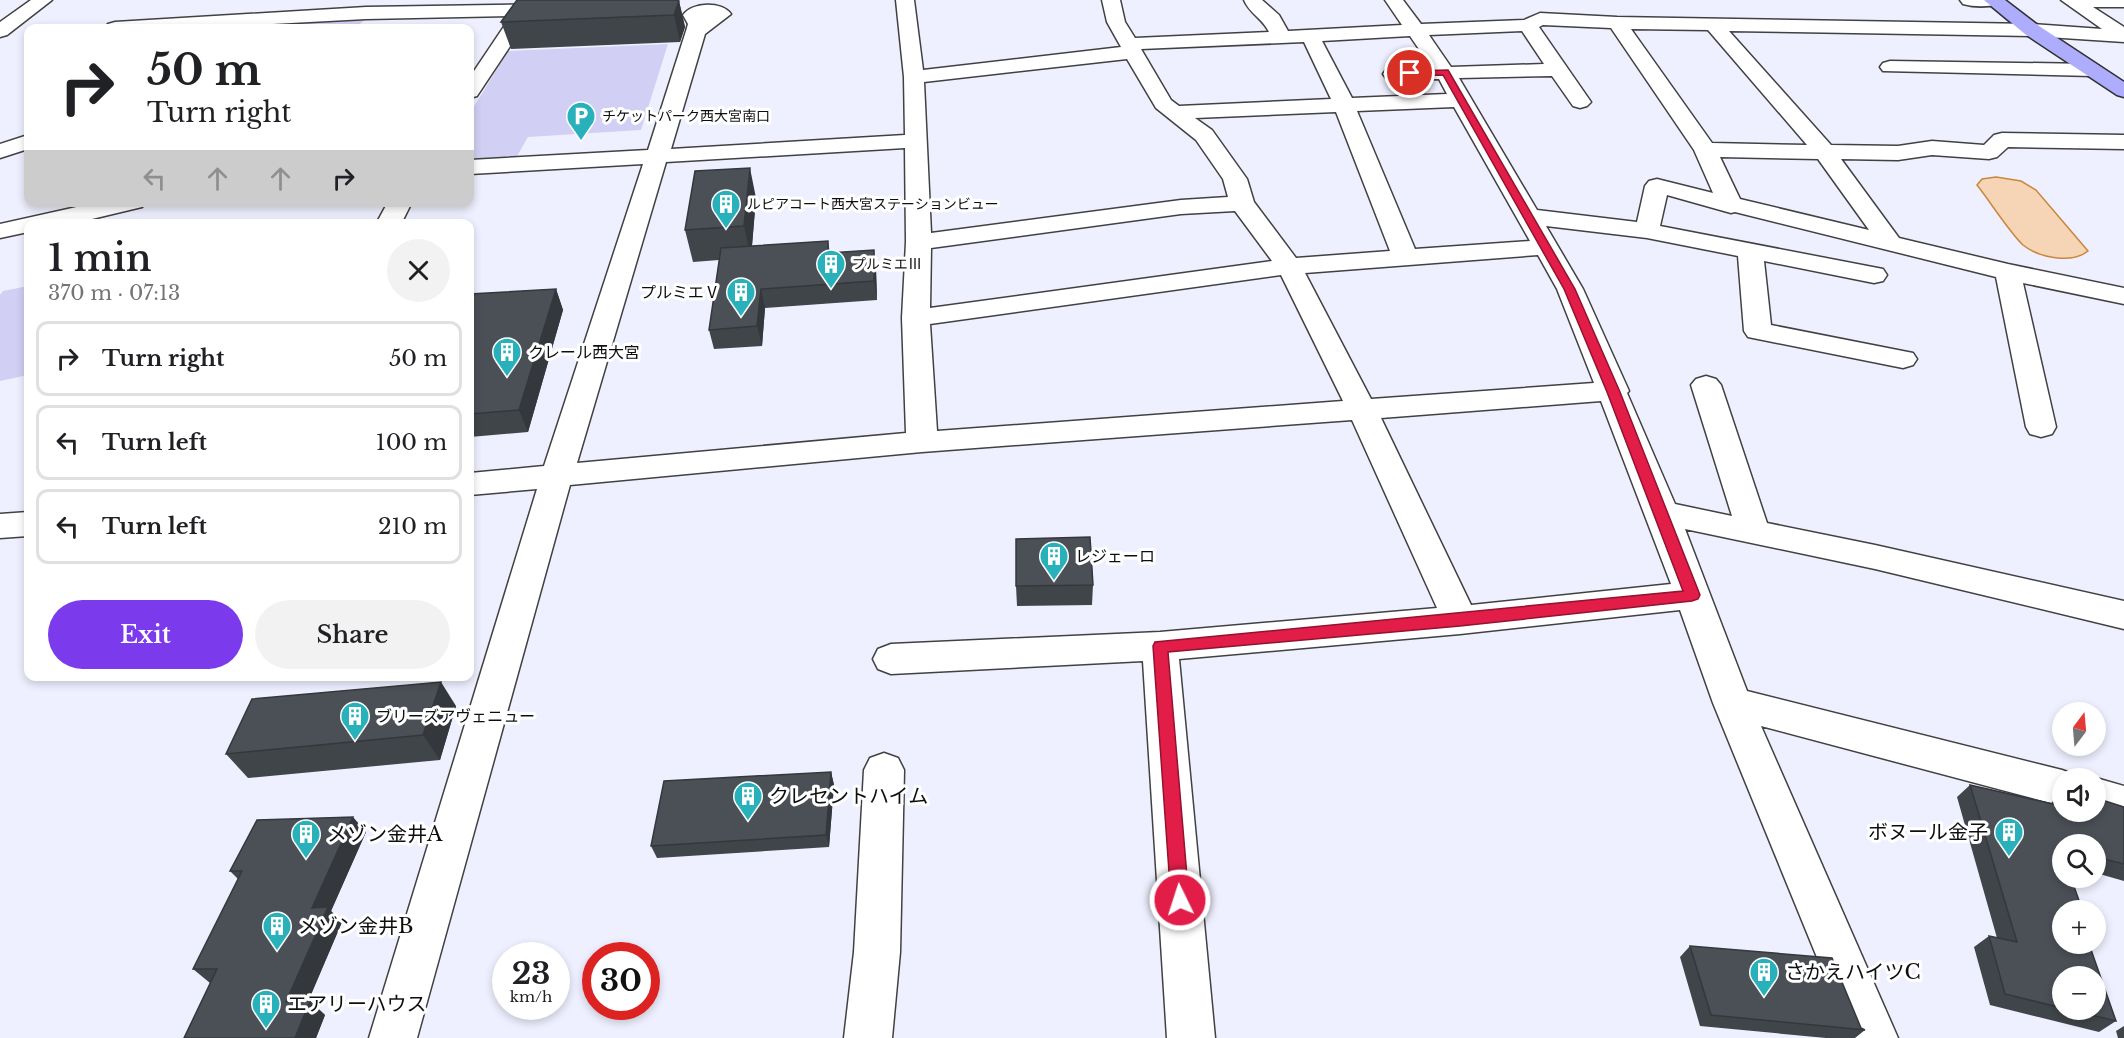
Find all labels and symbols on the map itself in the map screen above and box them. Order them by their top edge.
pin [1384,47,1435,98]
parking icon: チケットパーク西大宮南口 [565,100,597,142]
place label: チケットパーク西大宮南口 [602,107,770,125]
building icon: ルピアコート西大宮ステーションビュー [710,188,742,230]
place label: ルピアコート西大宮ステーションビュー [747,195,999,213]
building icon: プルミエⅢ [815,248,847,290]
place label: プルミエⅢ [852,255,922,273]
building icon: プルミエⅤ [725,276,757,318]
place label: プルミエⅤ [640,282,720,302]
building icon: クレール西大宮 [491,336,523,378]
place label: クレール西大宮 [528,342,640,362]
building icon: レジェーロ [1038,540,1070,582]
place label: レジェーロ [1075,546,1155,566]
building icon: ブリーズアヴェニュー [339,700,371,742]
north arrow [2052,702,2106,756]
place label: ブリーズアヴェニュー [376,706,535,726]
building icon: クレセントハイム [732,780,764,822]
place label: クレセントハイム [769,784,928,808]
building icon: ボヌール金子 [1993,816,2025,858]
building icon: メゾン金井A [290,818,322,860]
place label: ボヌール金子 [1868,820,1988,844]
place label: メゾン金井A [327,822,443,846]
position arrow [1148,868,1212,932]
building icon: メゾン金井B [261,910,293,952]
place label: メゾン金井B [298,914,413,938]
speed limit sign: 30 [582,942,660,1020]
building icon: さかえハイツC [1748,956,1780,998]
place label: さかえハイツC [1785,960,1921,984]
building icon: エアリーハウス [250,988,282,1030]
place label: エアリーハウス [287,992,427,1016]

